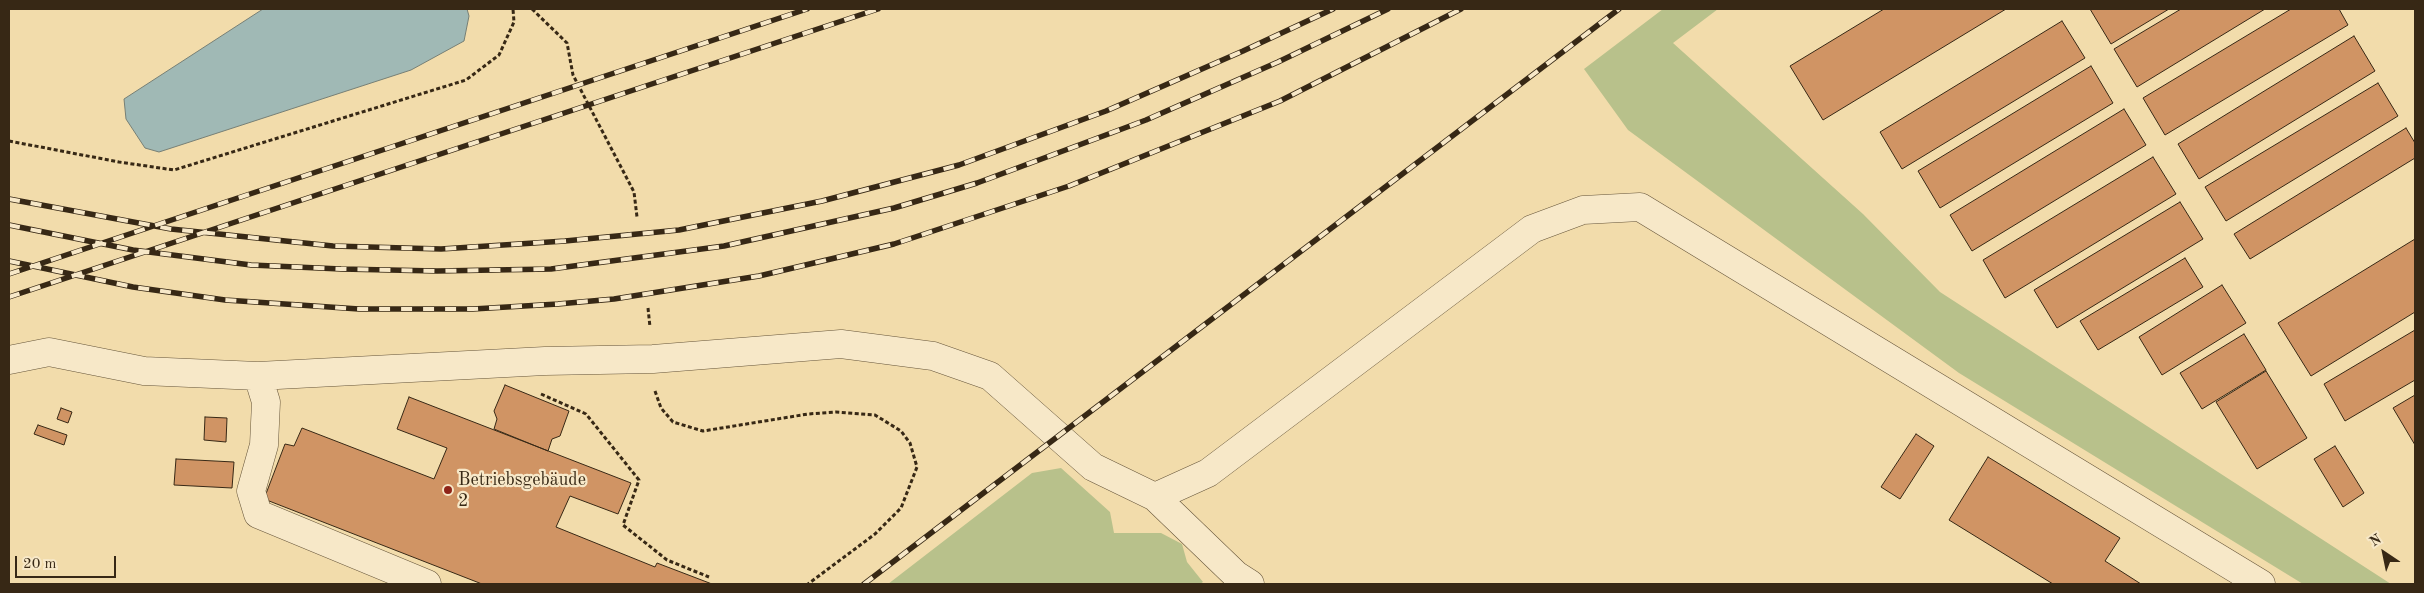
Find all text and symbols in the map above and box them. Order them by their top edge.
place label: Betriebsgebäude 2 [458,469,586,512]
marker: Betriebsgebäude 2 [442,484,454,496]
north arrow [2359,528,2409,578]
text: N [2367,532,2384,549]
scale bar [18,546,119,578]
text: 20 m [23,557,57,572]

